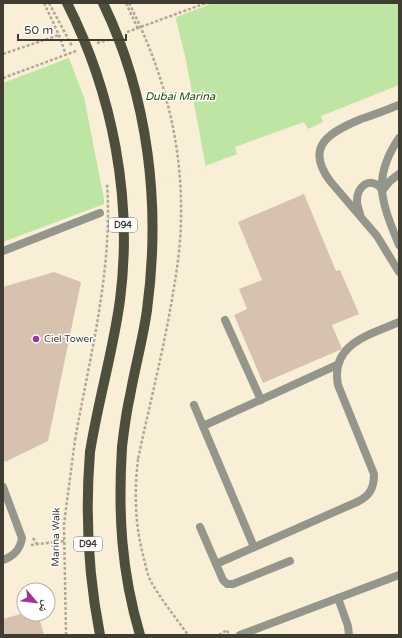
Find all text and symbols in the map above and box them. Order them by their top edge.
scale bar [18,16,126,42]
text: 50 m [24,23,53,37]
water label: Dubai Marina [145,90,216,103]
road number: D94 [109,218,137,232]
place label: Ciel Tower [44,333,93,345]
marker: Ciel Tower [31,334,41,344]
street label: Marina Walk [49,507,63,567]
road number: D94 [74,537,102,551]
north arrow [16,582,56,622]
text: ش [35,598,53,615]

